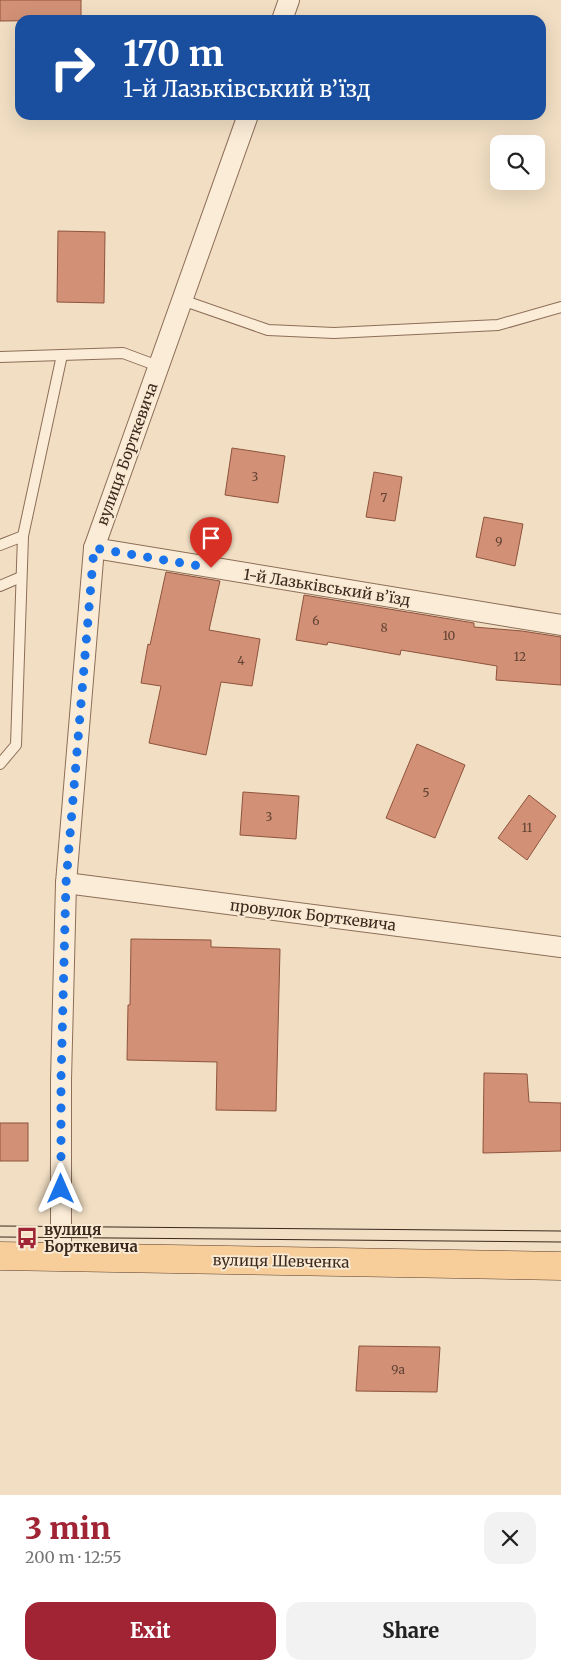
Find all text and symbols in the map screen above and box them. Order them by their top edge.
text: 170 m [123,32,224,76]
icon: right [40,35,105,100]
text: 1-й Лазьківський в’їзд [123,75,371,103]
map controls [490,135,545,190]
button: search [490,135,545,190]
street label: вулиця Борткевича [92,380,162,528]
house number: 3 [252,469,259,484]
house number: 7 [381,490,388,505]
pin [190,517,232,568]
icon: arrive [197,524,225,552]
house number: 9 [495,534,503,549]
street label: 1-й Лазьківський в’їзд [242,564,412,610]
house number: 6 [312,613,320,628]
house number: 8 [380,620,388,635]
house number: 10 [443,628,456,643]
house number: 12 [514,649,526,664]
house number: 4 [237,653,245,668]
house number: 5 [422,785,430,800]
house number: 3 [266,809,273,824]
house number: 11 [522,820,533,835]
street label: провулок Борткевича [229,895,397,935]
position arrow [34,1162,86,1214]
place label: вулиця Борткевича [44,1220,138,1256]
bus stop icon: вулиця Борткевича [14,1225,40,1251]
street label: вулиця Шевченка [212,1250,350,1272]
house number: 9а [391,1362,405,1377]
text: 3 min [25,1509,110,1547]
button: close [484,1512,536,1564]
text: 200 m · 12:55 [25,1547,122,1567]
button: Exit [25,1602,276,1660]
button: Share [286,1602,536,1660]

